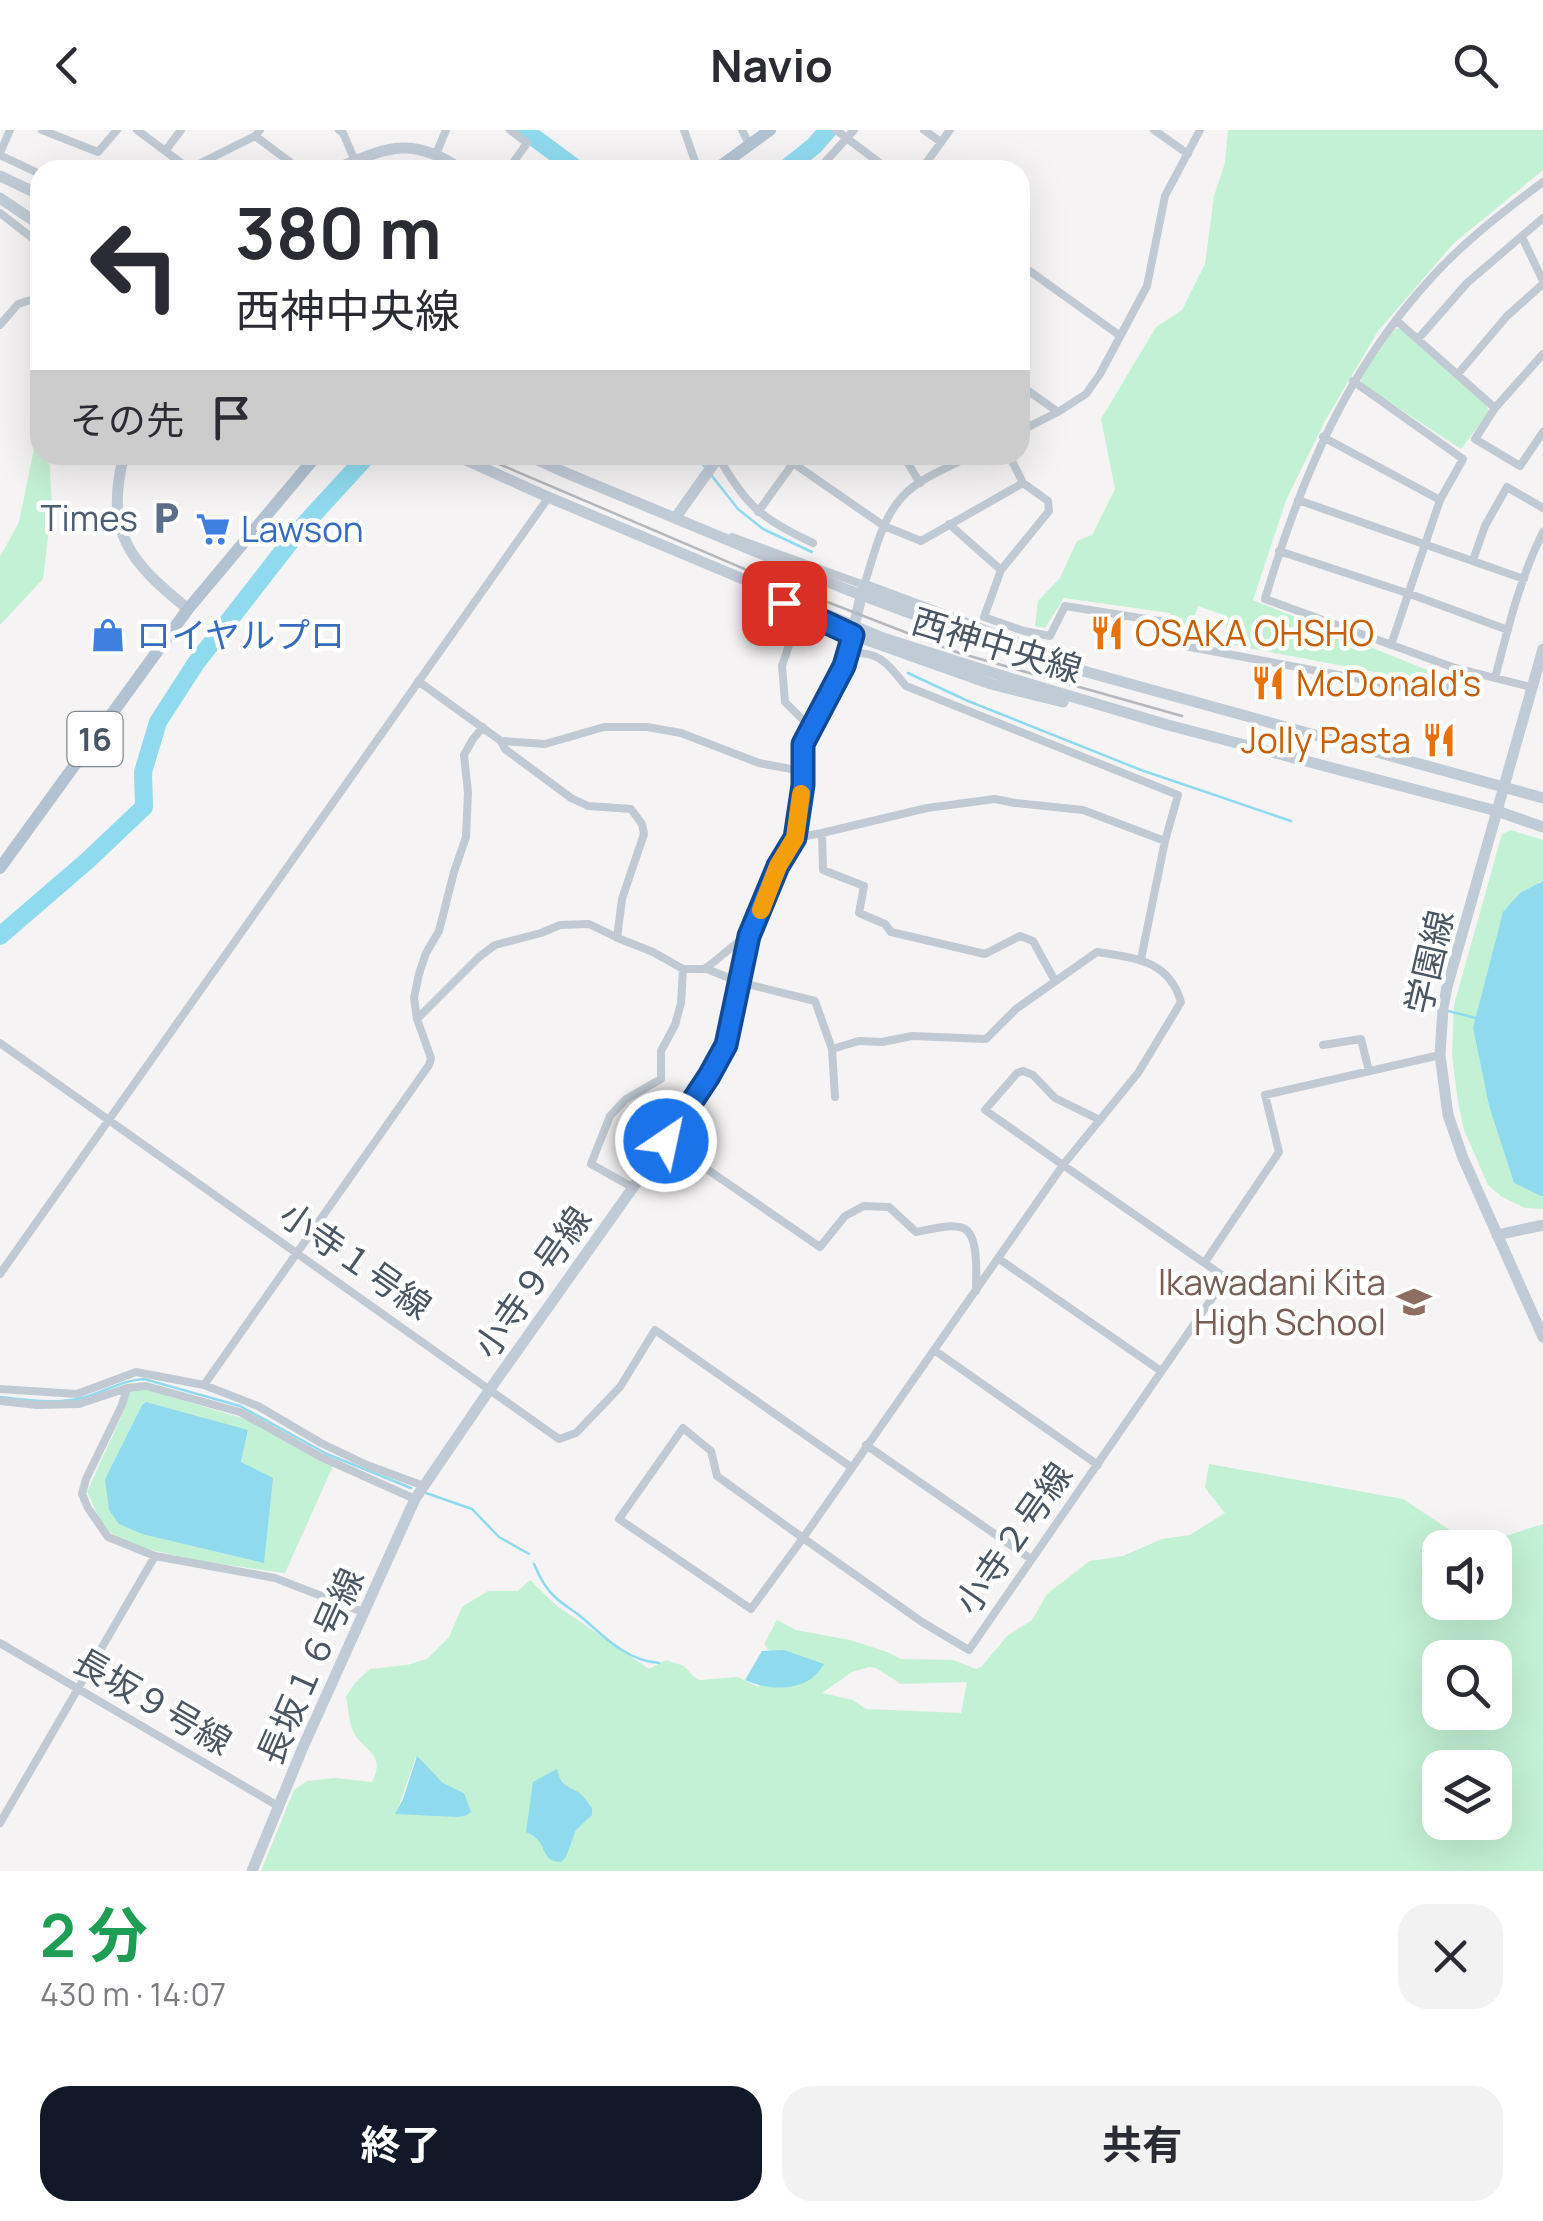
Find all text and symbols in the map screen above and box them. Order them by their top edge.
text: Navio [710,34,833,96]
icon: back [40,38,95,93]
icon: search [1448,38,1503,93]
text: 380 m [235,184,442,280]
icon: left [70,200,200,330]
text: 西神中央線 [235,279,460,341]
icon: arrive [204,390,259,445]
text: その先 [70,393,184,445]
place label: Times [41,494,138,542]
parking icon: Times [147,499,185,537]
place label: Lawson [241,505,364,553]
supermarket icon: Lawson [194,510,232,548]
pin [742,561,827,646]
icon: arrive [757,576,812,631]
street label: 西神中央線 [906,596,1088,694]
place label: OSAKA OHSHO [1135,609,1374,657]
place label: ロイヤルプロ [136,611,345,659]
restaurant icon: OSAKA OHSHO [1088,614,1126,652]
shop icon: ロイヤルプロ [89,616,127,654]
place label: McDonald's [1296,659,1481,707]
restaurant icon: McDonald's [1249,664,1287,702]
road number: 16 [68,712,122,766]
place label: Jolly Pasta [1241,716,1411,764]
restaurant icon: Jolly Pasta [1420,721,1458,759]
street label: 学園線 [1394,905,1464,1019]
position arrow [614,1089,718,1193]
street label: 小寺１号線 [271,1190,441,1330]
street label: 小寺９号線 [462,1197,602,1367]
place label: Ikawadani Kita High School [1158,1258,1386,1346]
school or university icon: Ikawadani Kita High School [1395,1283,1433,1321]
street label: 小寺２号線 [943,1453,1083,1623]
map controls [1422,1530,1512,1840]
button: sound [1422,1530,1512,1620]
street label: 長坂１６号線 [245,1560,375,1772]
street label: 長坂９号線 [65,1636,241,1766]
button: search [1422,1640,1512,1730]
button: layers [1422,1750,1512,1840]
text: 2 分 [40,1893,148,1975]
button: close [1398,1904,1503,2009]
text: 430 m · 14:07 [40,1972,226,2016]
button: 終了 [40,2086,762,2201]
button: 共有 [782,2086,1503,2201]

